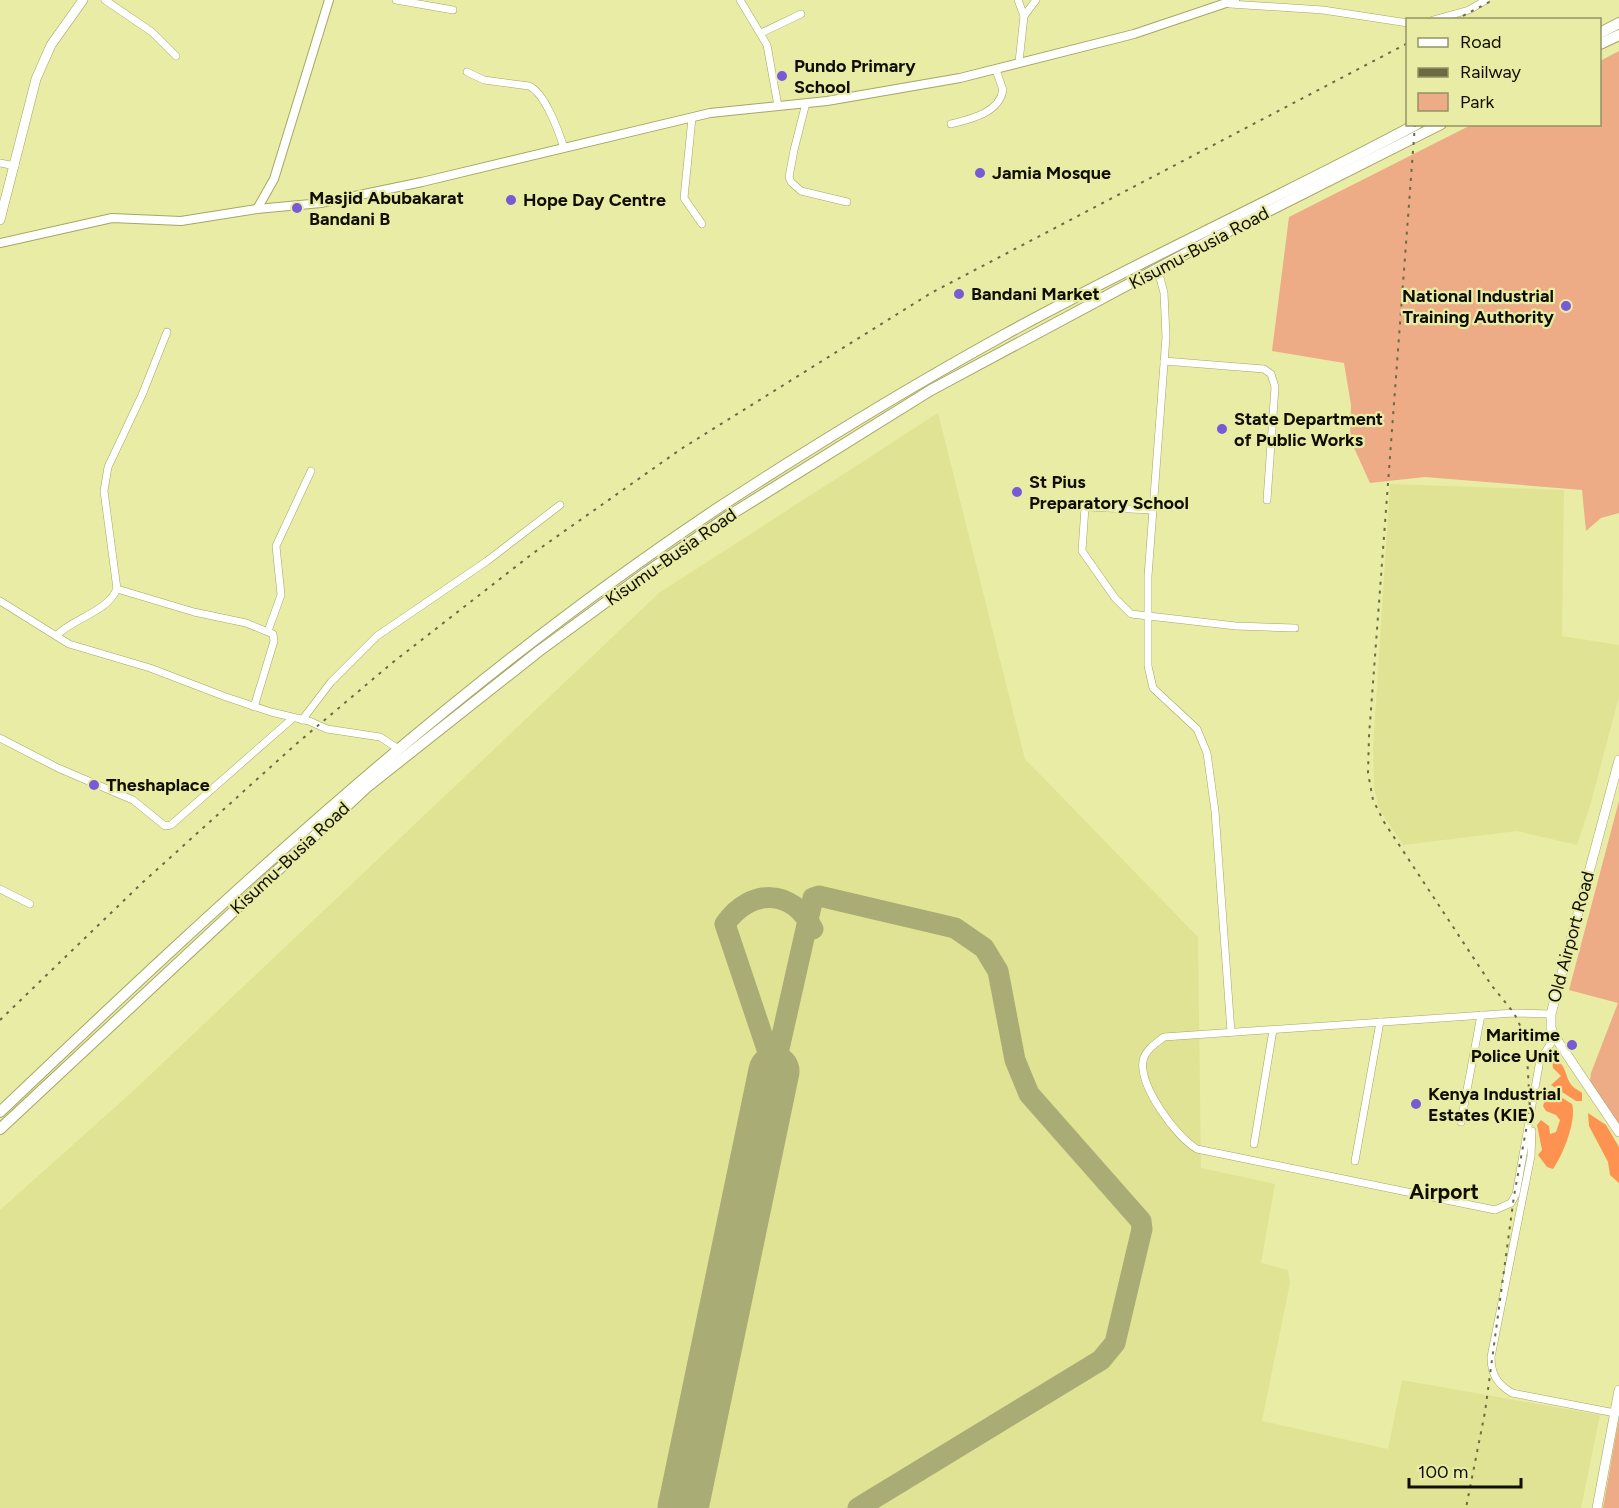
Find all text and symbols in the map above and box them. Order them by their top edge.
legend [1406,18,1601,126]
text: Road [1460,31,1501,53]
place label: Pundo Primary School [794,55,916,98]
text: Railway [1460,61,1522,83]
marker: Pundo Primary School [775,69,789,83]
text: Park [1460,91,1495,113]
place label: Jamia Mosque [992,162,1111,184]
marker: Jamia Mosque [973,166,987,180]
place label: Masjid Abubakarat Bandani B [309,187,464,230]
place label: Hope Day Centre [523,189,666,211]
marker: Hope Day Centre [504,193,518,207]
marker: Masjid Abubakarat Bandani B [290,201,304,215]
street label: Kisumu-Busia Road [1125,202,1273,294]
place label: Bandani Market [971,283,1100,305]
place label: National Industrial Training Authority [1402,285,1555,328]
marker: Bandani Market [952,287,966,301]
marker: National Industrial Training Authority [1559,299,1573,313]
place label: State Department of Public Works [1234,408,1383,451]
marker: State Department of Public Works [1215,422,1229,436]
place label: St Pius Preparatory School [1029,471,1189,514]
marker: St Pius Preparatory School [1010,485,1024,499]
street label: Kisumu-Busia Road [601,504,741,610]
place label: Theshaplace [106,774,210,796]
marker: Theshaplace [87,778,101,792]
street label: Kisumu-Busia Road [226,797,354,919]
street label: Old Airport Road [1543,869,1599,1005]
place label: Maritime Police Unit [1471,1024,1560,1067]
marker: Maritime Police Unit [1565,1038,1579,1052]
place label: Kenya Industrial Estates (KIE) [1428,1083,1561,1126]
marker: Kenya Industrial Estates (KIE) [1409,1097,1423,1111]
district label: Airport [1409,1179,1479,1204]
scale bar [1409,1451,1522,1489]
text: 100 m [1418,1461,1468,1483]

